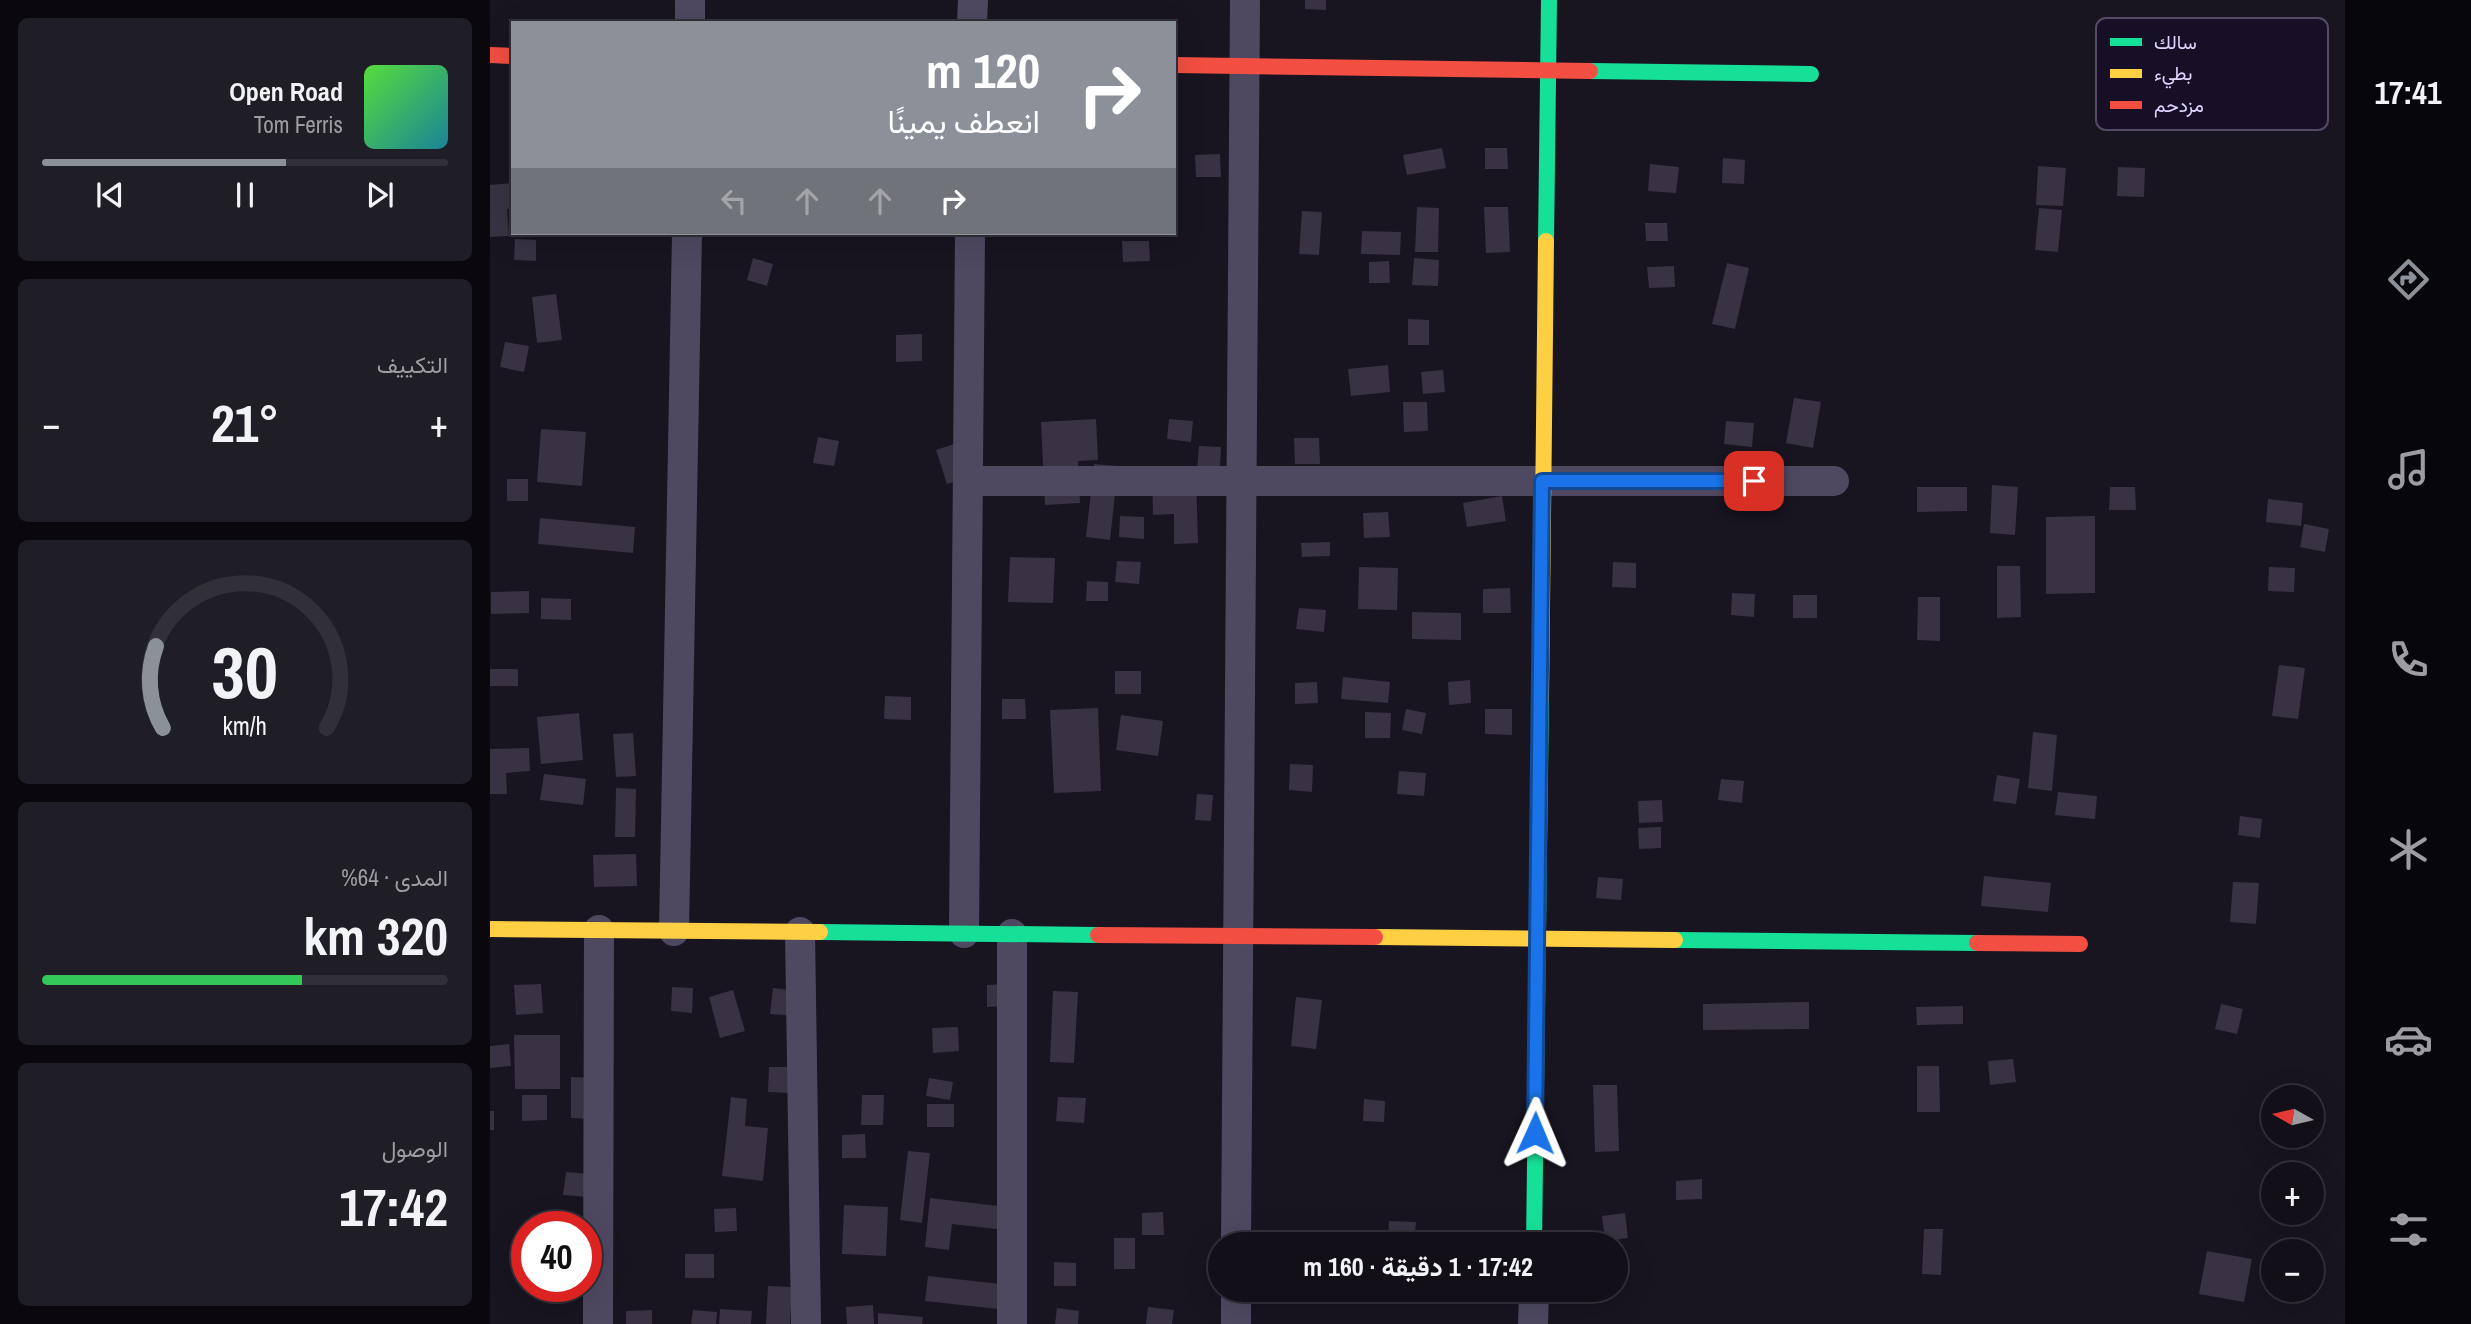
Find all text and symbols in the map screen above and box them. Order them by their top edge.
legend [2096,18,2328,130]
text: سالك [2154,29,2197,55]
text: 120 m [926,37,1040,103]
icon: right [1064,49,1155,140]
text: بطيء [2154,60,2192,89]
text: 17:41 [2374,71,2442,114]
text: Open Road [229,74,343,109]
text: مزدحم [2154,92,2204,118]
text: انعطف يمينًا [887,100,1040,143]
text: Tom Ferris [254,109,343,140]
icon: previous [91,176,129,214]
icon: pause [226,176,264,214]
icon: next [361,176,399,214]
icon: left [715,182,753,220]
icon: ahead [788,182,826,220]
icon: ahead [861,182,899,220]
icon: right [934,182,972,220]
icon: directions [2384,255,2433,304]
text: التكييف [377,349,448,380]
text: 21° [211,388,279,458]
text: − [42,398,60,449]
text: + [430,398,448,449]
icon: music [2384,445,2433,494]
pin [1724,451,1784,511]
icon: arrive [1735,462,1773,500]
text: 30 [212,623,278,721]
icon: phone [2384,635,2433,684]
text: km/h [223,709,267,743]
icon: climate [2384,825,2433,874]
text: المدى · 64% [341,862,448,893]
text: 320 km [303,901,448,971]
icon: car [2384,1015,2433,1064]
north arrow [2261,1085,2324,1148]
map controls [2261,1085,2324,1302]
position arrow [1498,1096,1572,1170]
text: الوصول [382,1133,448,1164]
button: + [2261,1162,2324,1225]
text: 17:42 [339,1172,448,1242]
icon: filters [2384,1205,2433,1254]
speed limit sign: 40 [511,1211,602,1302]
button: − [2261,1239,2324,1302]
text: 17:42 · 1 دقيقة · 160 m [1303,1249,1533,1284]

